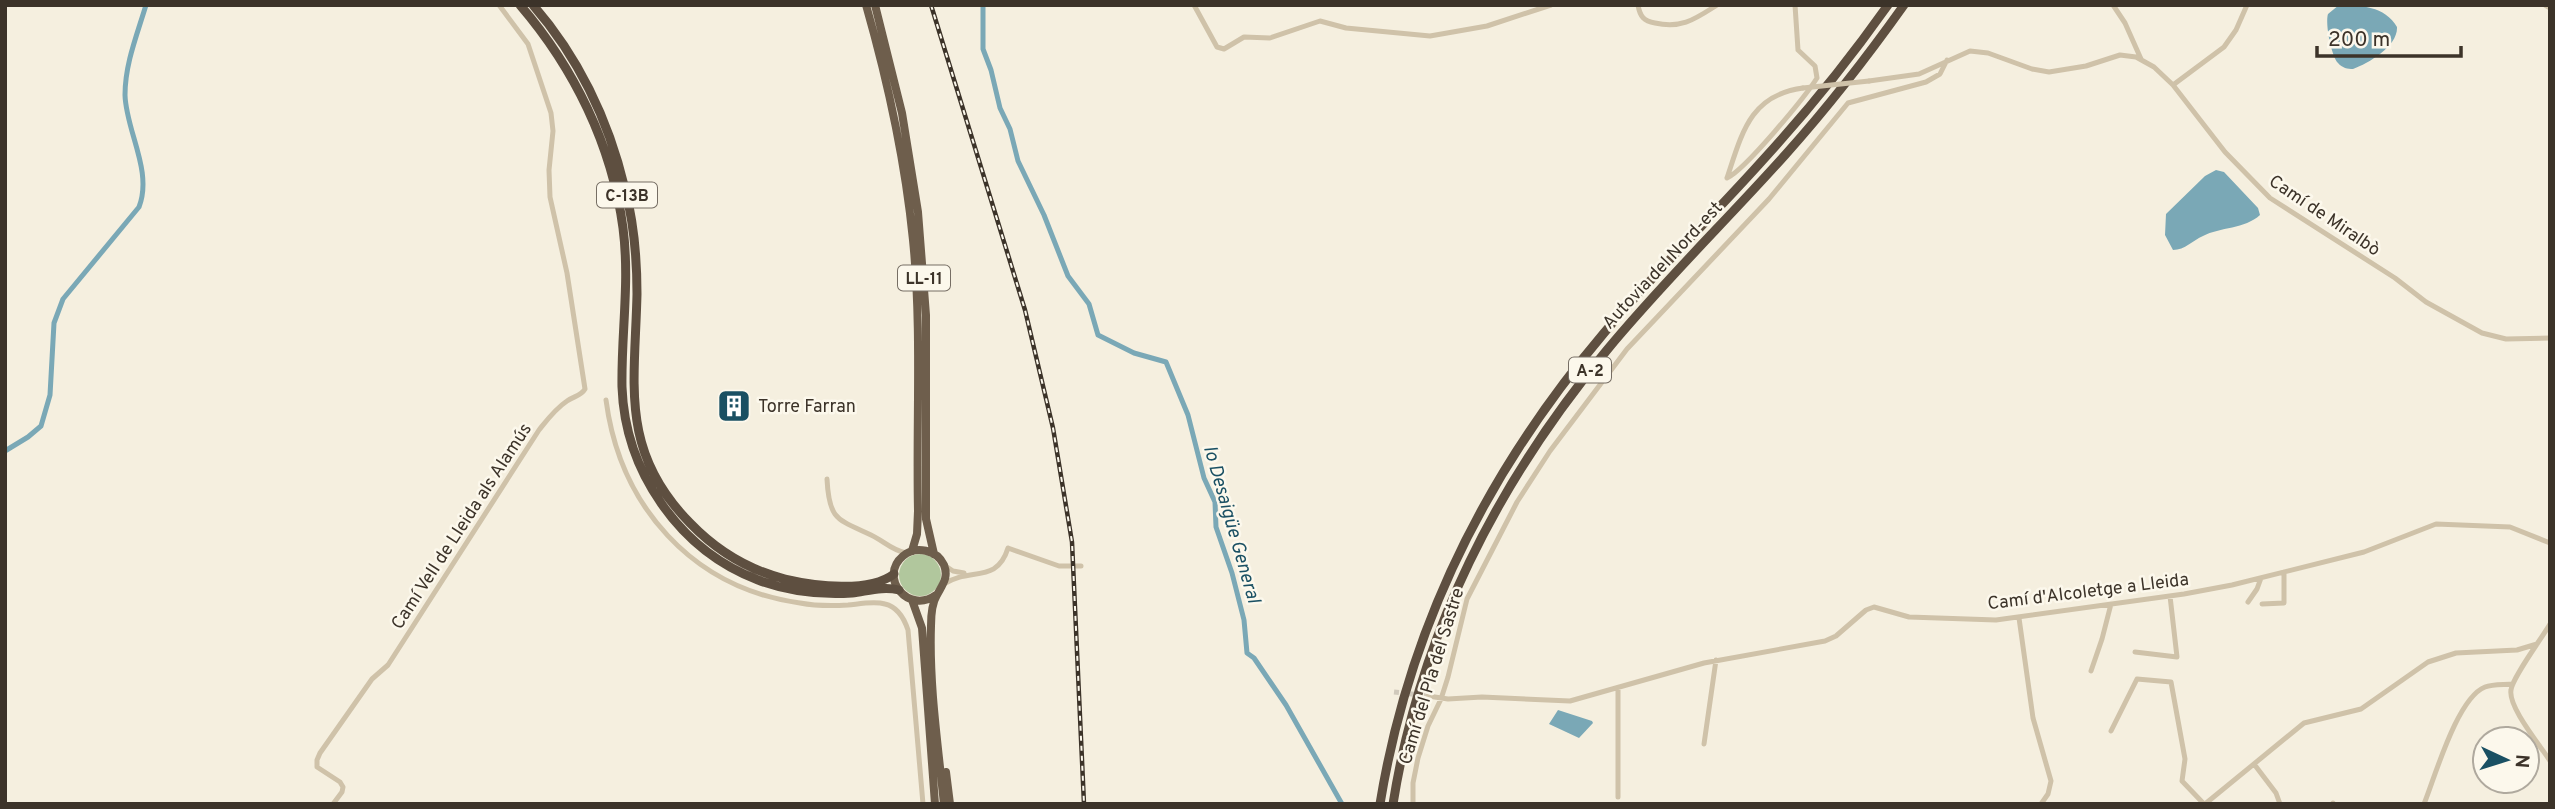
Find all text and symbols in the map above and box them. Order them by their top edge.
scale bar [2317,14,2460,58]
text: 200 m [2328,27,2390,54]
street label: Camí de Miralbò [2264,170,2384,262]
road number: C-13B [597,182,657,208]
street label: Autovia del Nord-est [1598,197,1728,335]
road number: LL-11 [898,266,950,290]
road number: A-2 [1569,358,1611,382]
building icon: Torre Farran [715,387,753,425]
place label: Torre Farran [758,396,856,419]
street label: Camí Vell de Lleida als Alamús [387,419,538,634]
water label: lo Desaigüe General [1197,443,1265,607]
street label: Camí d'Alcoletge a Lleida [1986,569,2190,616]
street label: Camí del Pla del Sastre [1395,585,1470,768]
north arrow [2471,725,2541,795]
text: N [2509,753,2533,769]

